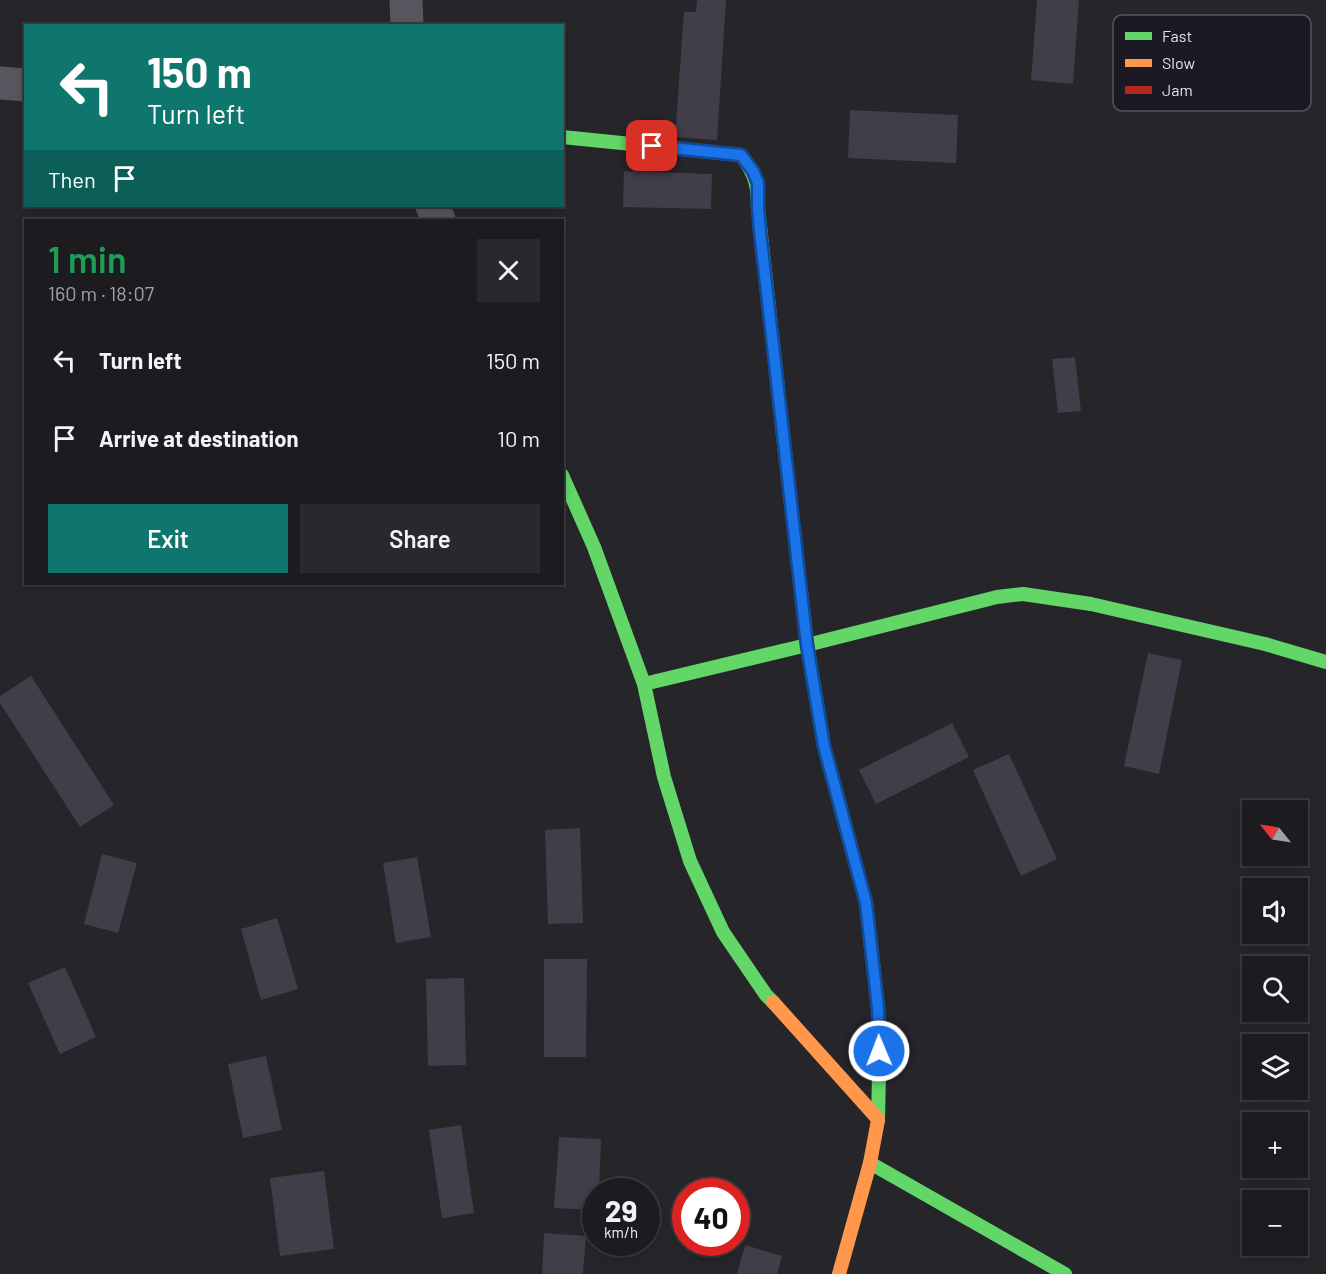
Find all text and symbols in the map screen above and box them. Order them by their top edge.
legend [1113,15,1311,111]
text: Fast [1162,26,1192,45]
text: 150 m [147,46,252,96]
icon: left [48,48,126,126]
text: Slow [1162,53,1195,72]
text: Jam [1162,80,1193,99]
text: Turn left [147,97,245,129]
pin [626,120,677,171]
icon: arrive [635,129,668,162]
icon: arrive [108,162,141,195]
text: Then [48,166,96,192]
text: 1 min [48,237,127,280]
button: close [477,239,540,302]
text: 160 m · 18:07 [48,281,154,305]
icon: left [48,344,81,377]
text: Turn left [99,347,182,373]
text: 150 m [486,347,540,373]
icon: arrive [48,422,81,455]
text: Arrive at destination [99,425,298,451]
text: 10 m [497,425,540,451]
button: Exit [48,504,288,573]
button: Share [300,504,540,573]
north arrow [1242,800,1308,866]
map controls [1242,800,1308,1256]
button: sound [1242,878,1308,944]
button: search [1242,956,1308,1022]
position arrow [847,1019,911,1083]
button: layers [1242,1034,1308,1100]
button: + [1242,1112,1308,1178]
speed limit sign: 40 [672,1178,750,1256]
button: − [1242,1190,1308,1256]
text: 29 [605,1192,637,1228]
text: km/h [604,1223,638,1241]

